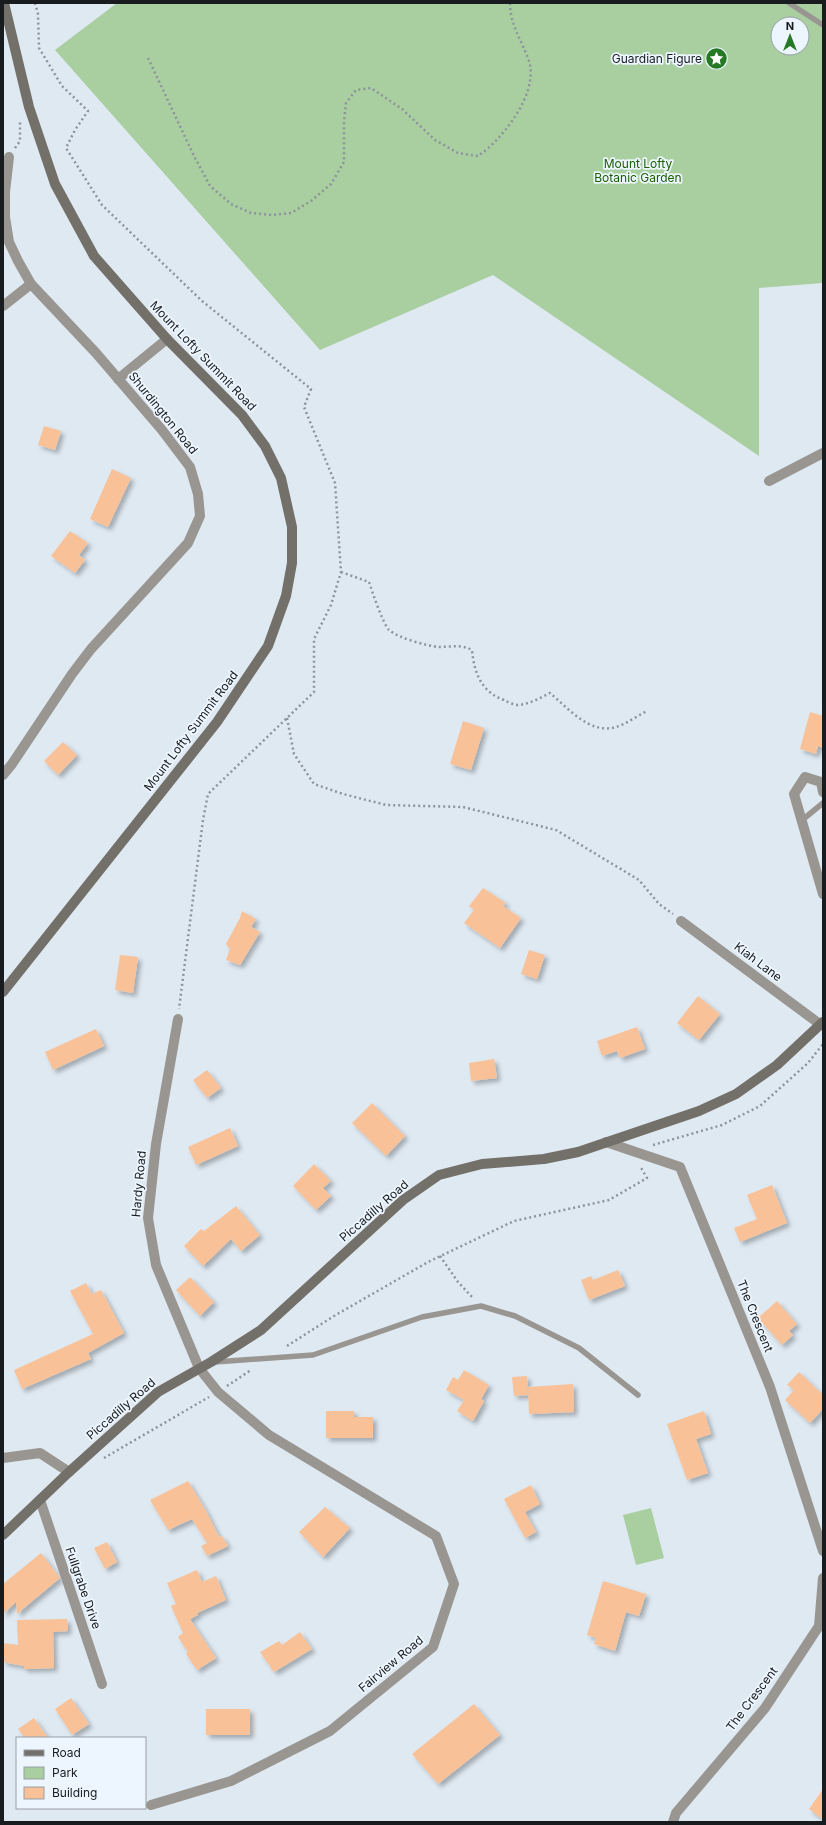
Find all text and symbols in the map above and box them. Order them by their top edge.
north arrow [770,16,810,56]
text: N [786,19,794,33]
place icon: Guardian Figure [704,46,730,72]
place label: Guardian Figure [612,51,702,66]
park label: Mount Lofty Botanic Garden [594,156,682,185]
street label: Mount Lofty Summit Road [147,298,260,414]
street label: Shurdington Road [126,369,201,457]
street label: Mount Lofty Summit Road [140,668,241,794]
street label: Kiah Lane [731,939,785,984]
street label: Hardy Road [128,1150,149,1218]
street label: Piccadilly Road [336,1177,411,1245]
street label: The Crescent [734,1278,777,1354]
street label: Piccadilly Road [83,1375,158,1443]
street label: Fullgrabe Drive [62,1545,105,1631]
street label: Fairview Road [355,1632,426,1695]
street label: The Crescent [723,1664,781,1734]
legend [16,1737,146,1809]
text: Road [52,1745,81,1760]
text: Park [52,1765,78,1780]
text: Building [52,1785,97,1800]

